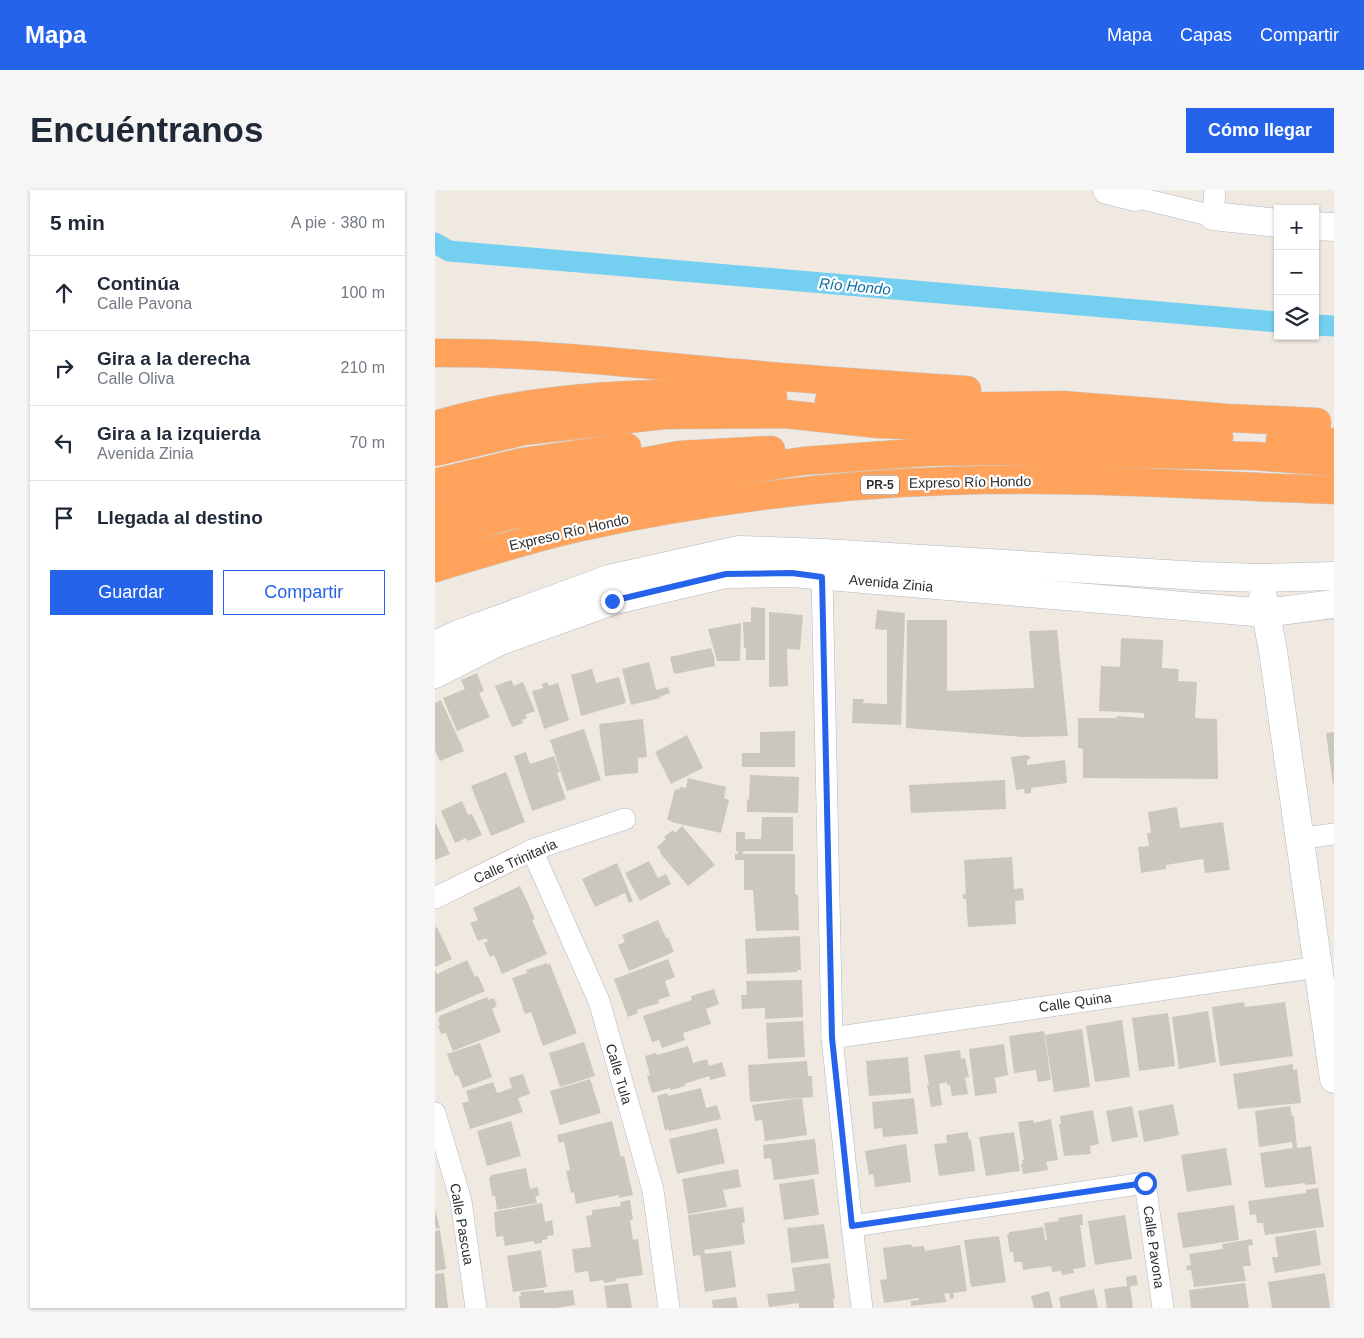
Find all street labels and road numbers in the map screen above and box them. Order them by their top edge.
street label: Expreso Río Hondo [909,473,1031,491]
road number: PR-5 [861,476,899,494]
street label: Expreso Río Hondo [508,510,631,554]
street label: Avenida Zinia [848,571,934,595]
street label: Calle Trinitaria [471,835,559,887]
street label: Calle Quina [1038,989,1113,1015]
street label: Calle Tula [603,1042,635,1106]
street label: Calle Pascua [447,1182,477,1266]
street label: Calle Pavona [1140,1205,1168,1290]

